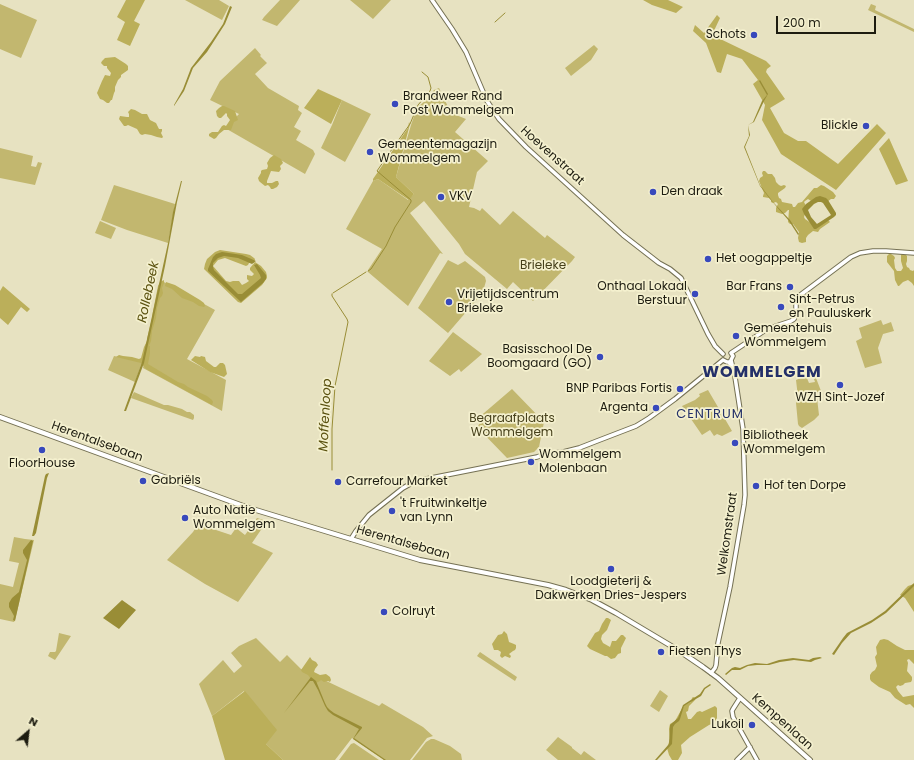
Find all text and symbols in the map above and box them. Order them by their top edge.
scale bar [778,8,878,34]
text: 200 m [783,14,821,31]
place label: Schots [706,28,746,42]
marker: Schots [749,30,759,40]
place label: Brandweer Rand Post Wommelgem [403,90,514,118]
marker: Brandweer Rand Post Wommelgem [390,99,400,109]
place label: Blickle [821,119,858,133]
marker: Blickle [861,121,871,131]
street label: Hoevenstraat [517,124,587,188]
place label: Gemeentemagazijn Wommelgem [378,138,497,166]
marker: Gemeentemagazijn Wommelgem [365,147,375,157]
place label: Den draak [661,185,723,199]
marker: Den draak [648,187,658,197]
place label: VKV [449,190,472,204]
marker: VKV [436,192,446,202]
place label: Het oogappeltje [716,252,812,266]
marker: Het oogappeltje [703,254,713,264]
park label: Brieleke [520,259,566,273]
water label: Rollebeek [135,260,163,324]
place label: Onthaal Lokaal Berstuur [597,280,687,308]
place label: Bar Frans [726,280,782,294]
marker: Bar Frans [785,282,795,292]
place label: Vrijetijdscentrum Brieleke [457,288,559,316]
marker: Onthaal Lokaal Berstuur [690,289,700,299]
place label: Sint-Petrus en Pauluskerk [789,293,871,321]
marker: Vrijetijdscentrum Brieleke [444,297,454,307]
marker: Sint-Petrus en Pauluskerk [776,302,786,312]
place label: Gemeentehuis Wommelgem [744,322,832,350]
marker: Gemeentehuis Wommelgem [731,331,741,341]
place label: Basisschool De Boomgaard (GO) [487,343,592,371]
marker: Basisschool De Boomgaard (GO) [595,352,605,362]
district label: WOMMELGEM [702,363,822,383]
water label: Moffenloop [316,378,336,452]
marker: WZH Sint-Jozef [835,380,845,390]
place label: BNP Paribas Fortis [566,382,672,396]
marker: BNP Paribas Fortis [675,384,685,394]
place label: WZH Sint-Jozef [795,391,885,405]
place label: Argenta [600,401,648,415]
marker: Argenta [651,403,661,413]
district label: CENTRUM [676,407,744,423]
park label: Begraafplaats Wommelgem [469,412,555,440]
street label: Herentalsebaan [49,419,145,465]
place label: Bibliotheek Wommelgem [743,429,825,457]
marker: Bibliotheek Wommelgem [730,438,740,448]
marker: FloorHouse [37,445,47,455]
place label: Wommelgem Molenbaan [539,448,621,476]
place label: FloorHouse [9,457,75,471]
marker: Wommelgem Molenbaan [526,457,536,467]
place label: Gabriëls [151,474,201,488]
place label: Carrefour Market [346,475,448,489]
marker: Gabriëls [138,476,148,486]
marker: Carrefour Market [333,477,343,487]
place label: Hof ten Dorpe [764,479,846,493]
marker: Hof ten Dorpe [751,481,761,491]
street label: Welkomstraat [715,491,741,577]
place label: 't Fruitwinkeltje van Lynn [400,497,487,525]
place label: Auto Natie Wommelgem [193,504,275,532]
marker: 't Fruitwinkeltje van Lynn [387,506,397,516]
marker: Auto Natie Wommelgem [180,513,190,523]
street label: Herentalsebaan [355,523,451,563]
marker: Loodgieterij & Dakwerken Dries-Jespers [606,564,616,574]
place label: Loodgieterij & Dakwerken Dries-Jespers [535,575,687,603]
place label: Colruyt [392,605,435,619]
marker: Colruyt [379,607,389,617]
place label: Fietsen Thys [669,645,742,659]
marker: Fietsen Thys [656,647,666,657]
street label: Kempenlaan [749,691,815,753]
north arrow [8,712,48,752]
text: N [26,712,41,730]
place label: Lukoil [711,718,744,732]
marker: Lukoil [747,720,757,730]

